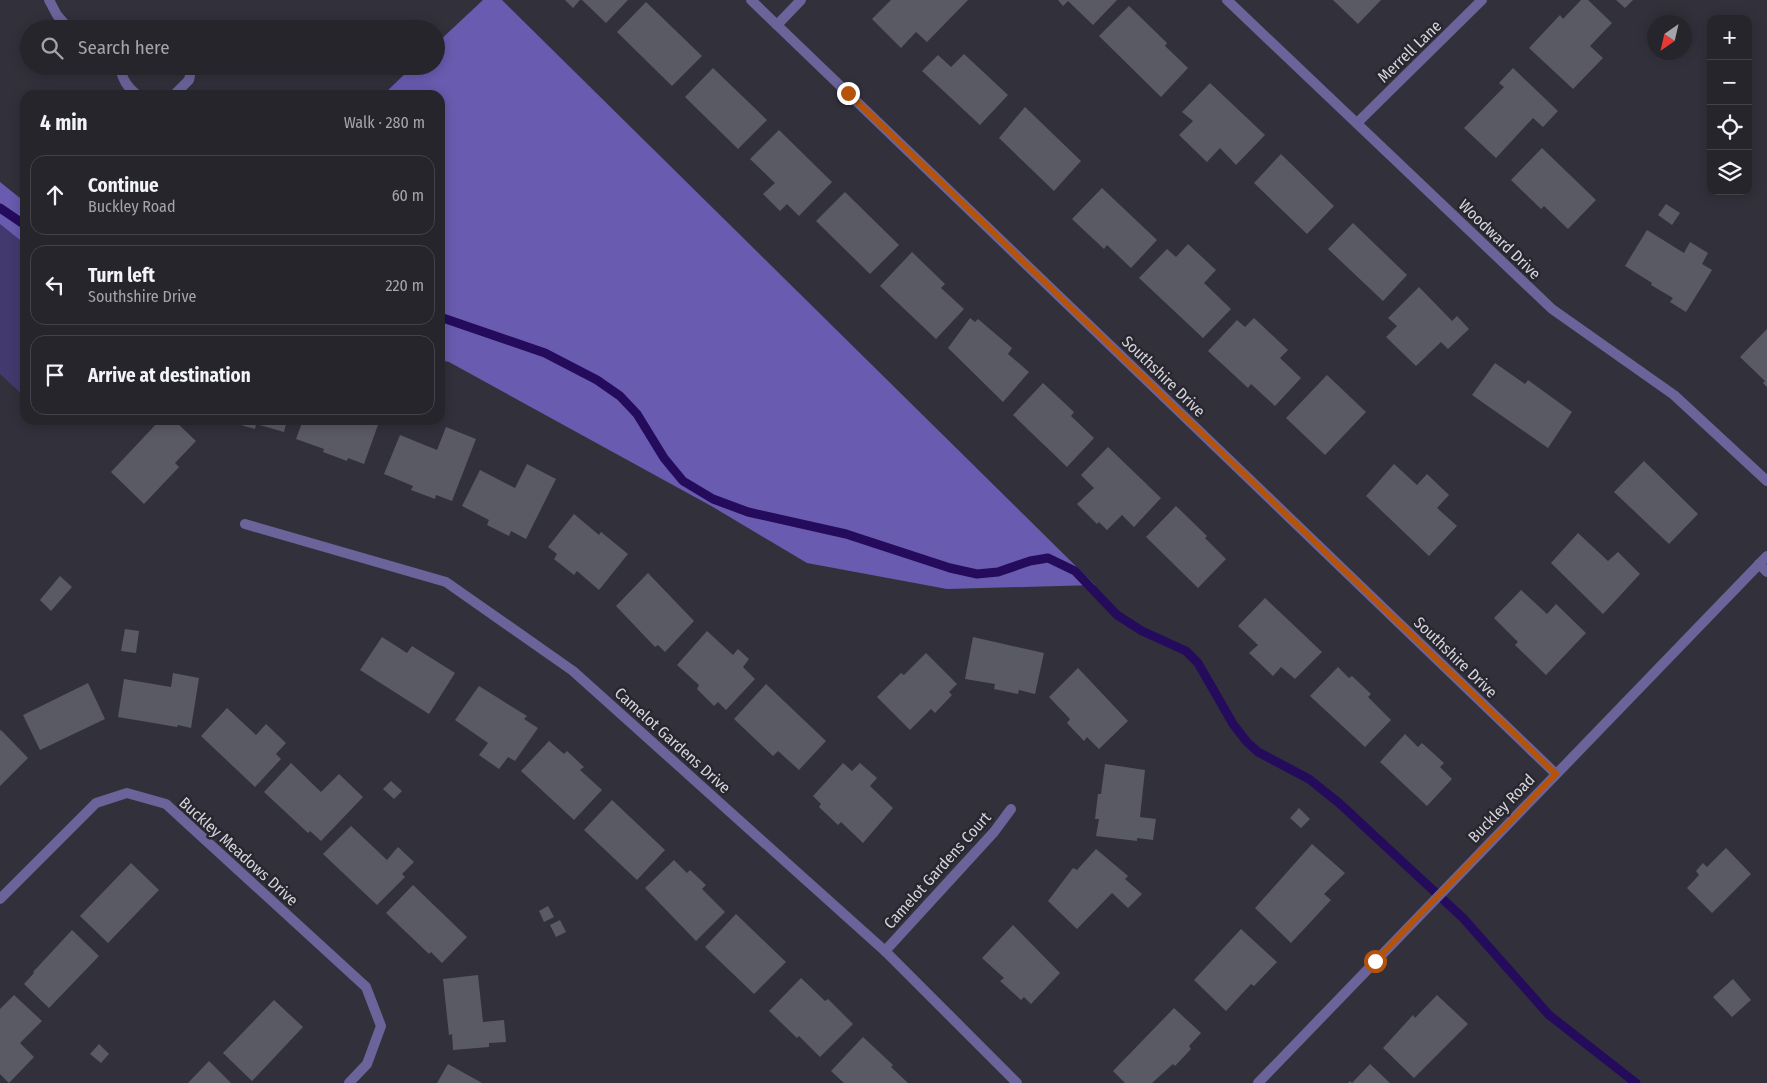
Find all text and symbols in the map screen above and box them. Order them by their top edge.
north arrow [1647,15,1692,60]
map controls [1707,15,1752,195]
button: + [1707,15,1752,60]
street label: Merrell Lane [1374,16,1445,86]
search box [20,20,445,75]
icon: search [38,34,66,62]
text: Search here [78,36,170,59]
button: − [1707,60,1752,105]
route end [837,82,860,105]
button: locate [1707,105,1752,150]
text: 4 min [40,110,88,136]
text: Walk · 280 m [344,113,425,132]
button: layers [1707,150,1752,195]
text: Continue [88,174,159,197]
icon: ahead [41,181,69,209]
text: 60 m [392,186,424,205]
street label: Woodward Drive [1455,195,1545,283]
text: Buckley Road [88,197,175,216]
text: Turn left [88,264,155,287]
icon: left [41,271,69,299]
text: 220 m [385,276,424,295]
text: Southshire Drive [88,287,196,306]
street label: Southshire Drive [1118,332,1209,421]
icon: arrive [41,361,69,389]
text: Arrive at destination [88,364,251,387]
street label: Southshire Drive [1410,613,1501,702]
street label: Camelot Gardens Drive [611,683,734,797]
street label: Buckley Road [1464,770,1539,846]
street label: Buckley Meadows Drive [175,793,302,910]
street label: Camelot Gardens Court [880,807,995,933]
route start [1364,950,1387,973]

